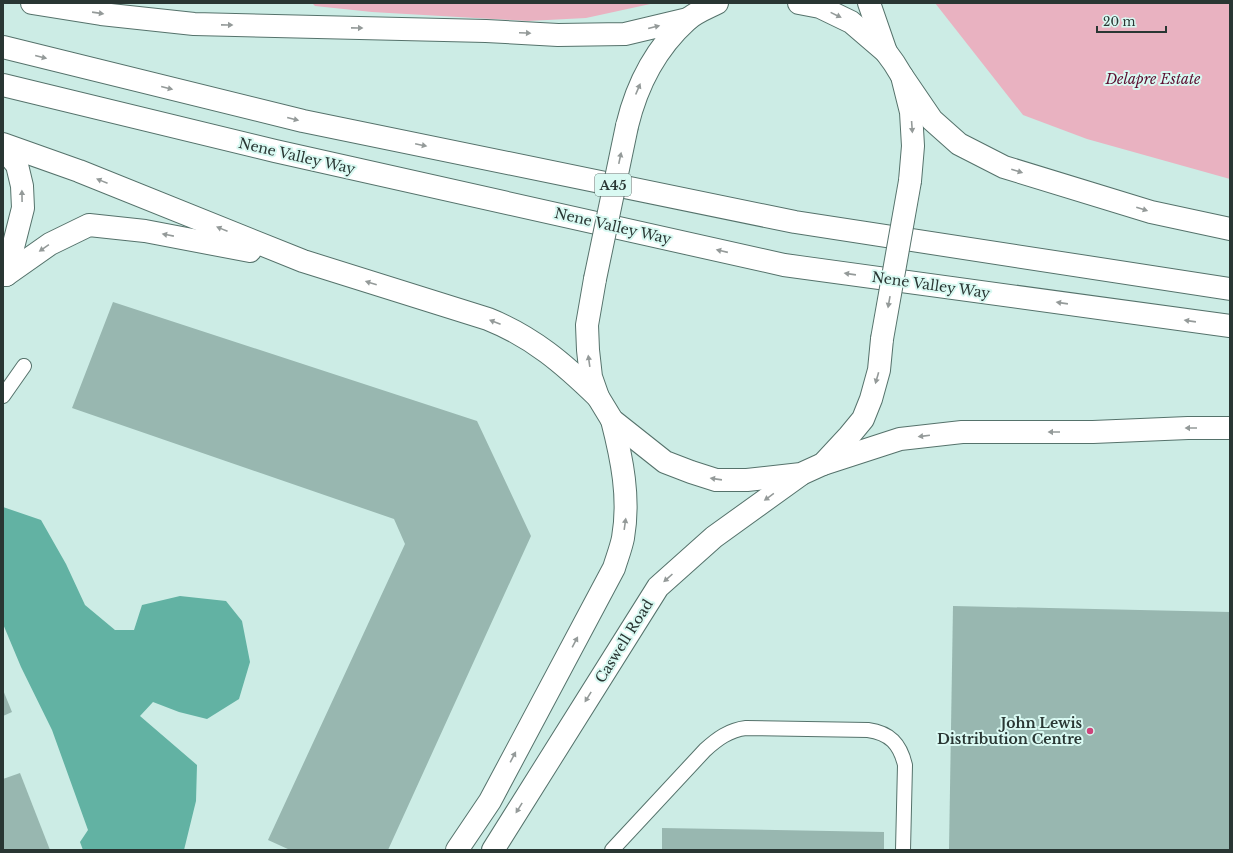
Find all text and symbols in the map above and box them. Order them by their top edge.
scale bar [1097,8,1166,34]
one-way arrow [92,10,104,16]
one-way arrow [830,12,841,18]
text: 20 m [1103,14,1135,29]
one-way arrow [221,21,233,28]
one-way arrow [648,24,660,30]
one-way arrow [351,25,364,31]
one-way arrow [519,30,531,37]
one-way arrow [35,55,47,61]
park label: Delapre Estate [1104,70,1201,88]
one-way arrow [636,82,642,94]
one-way arrow [161,86,173,92]
one-way arrow [288,116,300,122]
one-way arrow [909,121,916,133]
street label: Nene Valley Way [237,134,357,178]
one-way arrow [414,143,427,149]
one-way arrow [617,152,623,165]
one-way arrow [1011,168,1023,174]
road number: A45 [595,174,631,196]
one-way arrow [95,177,107,183]
one-way arrow [19,190,26,202]
street label: Nene Valley Way [553,204,673,248]
one-way arrow [1136,206,1148,212]
one-way arrow [216,226,228,232]
one-way arrow [162,232,174,238]
one-way arrow [39,244,50,252]
one-way arrow [716,247,728,253]
street label: Nene Valley Way [871,268,991,302]
one-way arrow [844,271,856,277]
one-way arrow [365,280,377,286]
one-way arrow [886,296,892,308]
one-way arrow [1056,300,1068,306]
one-way arrow [1184,318,1196,324]
one-way arrow [488,319,500,325]
one-way arrow [586,355,592,367]
one-way arrow [874,372,880,384]
one-way arrow [1184,425,1197,431]
one-way arrow [1047,429,1060,435]
one-way arrow [918,433,930,440]
one-way arrow [710,476,723,482]
one-way arrow [764,493,775,501]
one-way arrow [622,518,628,530]
one-way arrow [663,573,673,583]
street label: Caswell Road [591,595,657,686]
one-way arrow [571,637,578,648]
one-way arrow [585,692,592,703]
place label: John Lewis Distribution Centre [937,714,1082,748]
marker: John Lewis Distribution Centre [1085,726,1095,736]
one-way arrow [510,751,517,763]
one-way arrow [516,802,523,813]

